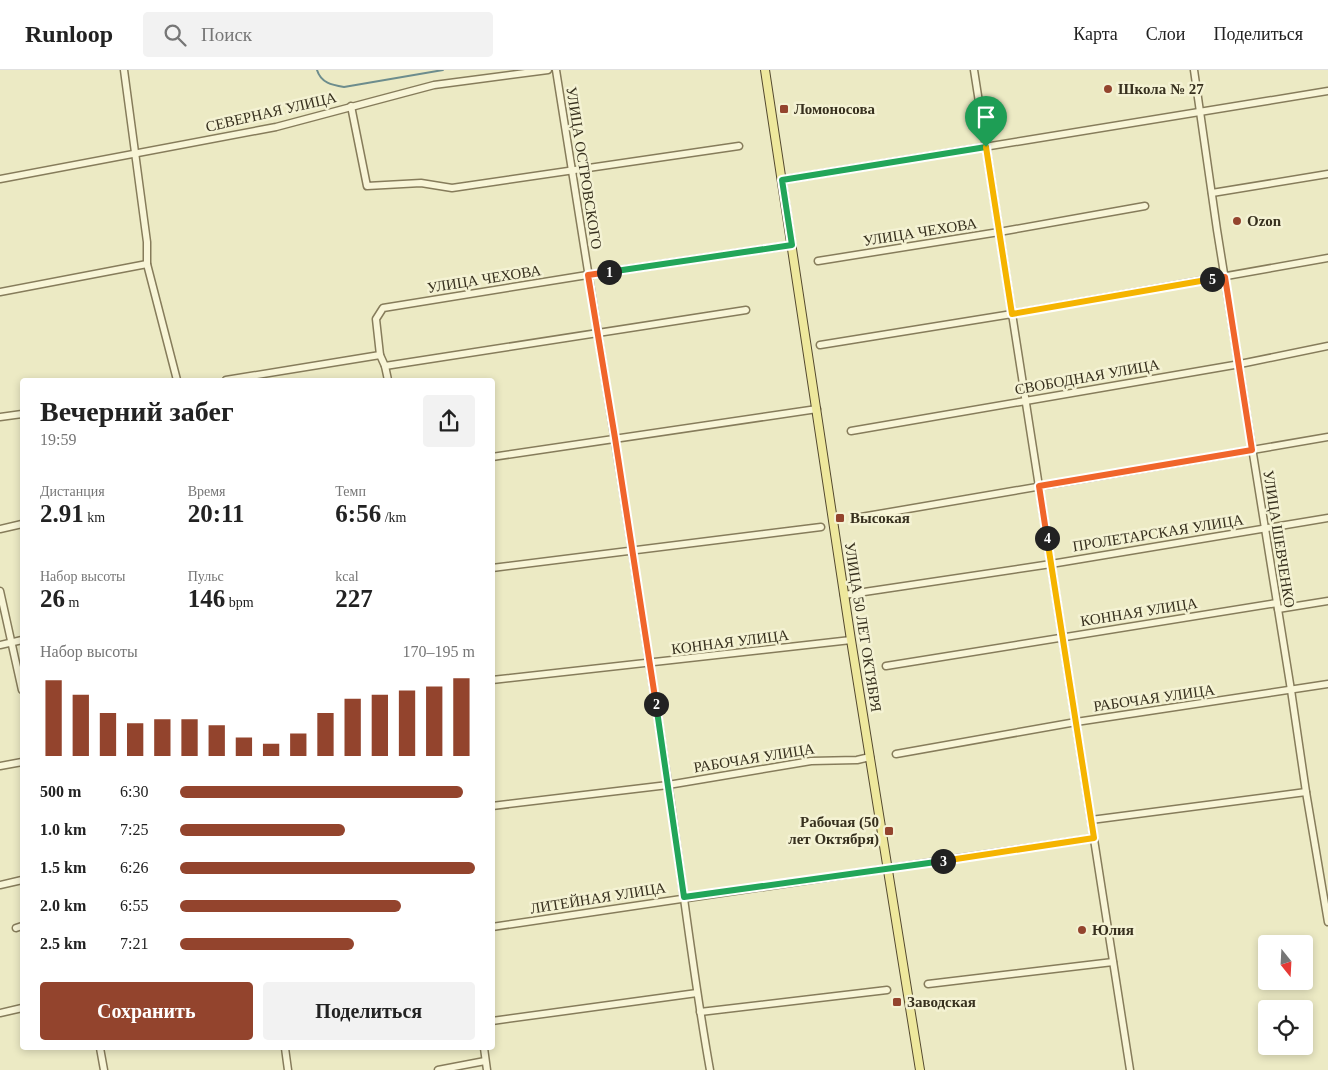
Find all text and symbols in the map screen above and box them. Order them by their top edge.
search box [143,12,493,57]
text: Runloop [25,21,113,47]
icon: search [161,21,189,49]
text: Поиск [201,24,252,45]
text: Карта [1073,24,1118,44]
text: Слои [1146,24,1185,44]
text: Поделиться [1213,24,1303,44]
place label: Школа № 27 [1118,81,1204,97]
marker: Школа № 27 [1102,83,1114,95]
street label: УЛИЦА ОСТРОВСКОГО [563,86,605,251]
street label: СЕВЕРНАЯ УЛИЦА [204,89,338,135]
pin [965,96,1007,147]
place label: Ломоносова [794,101,876,117]
marker: Ломоносова [778,103,790,115]
icon: arrive [972,103,1000,131]
place label: Ozon [1247,213,1282,229]
street label: УЛИЦА ЧЕХОВА [862,215,978,249]
marker: Ozon [1231,215,1243,227]
pin: 1 [596,260,622,284]
street label: УЛИЦА ЧЕХОВА [426,262,542,296]
text: 1 [606,265,613,280]
pin: 5 [1200,266,1224,292]
text: 5 [1209,272,1216,287]
street label: СВОБОДНАЯ УЛИЦА [1013,356,1161,398]
button: share [423,395,475,447]
text: Вечерний забег [40,396,234,427]
text: 19:59 [40,431,76,448]
street label: УЛИЦА ШЕВЧЕНКО [1260,469,1298,609]
text: Дистанция [40,484,105,499]
text: Время [188,484,226,499]
text: Темп [335,484,366,499]
text: 2.91 [40,500,84,527]
text: 20:11 [188,500,245,527]
text: 6:56 [335,500,381,527]
text: km [84,510,105,525]
text: /km [381,510,406,525]
place label: Высокая [850,510,910,526]
marker: Высокая [834,512,846,524]
street label: ПРОЛЕТАРСКАЯ УЛИЦА [1071,512,1245,554]
pin: 4 [1034,526,1060,550]
text: 4 [1044,531,1051,546]
street label: УЛИЦА 50 ЛЕТ ОКТЯБРЯ [842,541,884,713]
text: Набор высоты [40,569,126,584]
text: Пульс [188,569,224,584]
text: kcal [335,569,359,584]
text: 26 [40,585,65,612]
text: 146 [188,585,225,612]
text: 227 [335,585,373,612]
text: m [65,595,79,610]
text: bpm [225,595,254,610]
street label: КОННАЯ УЛИЦА [1079,595,1199,629]
street label: КОННАЯ УЛИЦА [670,627,790,657]
text: Набор высоты [40,643,138,660]
text: 170–195 m [403,643,475,660]
street label: РАБОЧАЯ УЛИЦА [1092,682,1216,714]
pin: 2 [644,692,668,716]
text: 2 [653,697,660,712]
street label: РАБОЧАЯ УЛИЦА [692,741,816,775]
text: 500 m [40,783,81,800]
text: 6:30 [120,783,148,800]
place label: Рабочая (50 лет Октября) [788,814,879,848]
text: 1.0 km [40,821,86,838]
text: 7:25 [120,821,148,838]
marker: Рабочая (50 лет Октября) [883,825,895,837]
pin: 3 [930,848,956,874]
text: 3 [940,854,947,869]
text: 1.5 km [40,859,86,876]
text: 6:26 [120,859,148,876]
street label: ЛИТЕЙНАЯ УЛИЦА [529,879,667,917]
text: 2.0 km [40,897,86,914]
text: 6:55 [120,897,148,914]
place label: Юлия [1092,922,1134,938]
marker: Юлия [1076,924,1088,936]
text: 2.5 km [40,935,86,952]
text: 7:21 [120,935,148,952]
north arrow [1258,935,1312,990]
map controls [1258,935,1313,1055]
button: Сохранить [40,982,253,1040]
button: Поделиться [263,982,475,1040]
place label: Заводская [907,994,976,1010]
marker: Заводская [891,996,903,1008]
button: locate [1258,1000,1313,1055]

